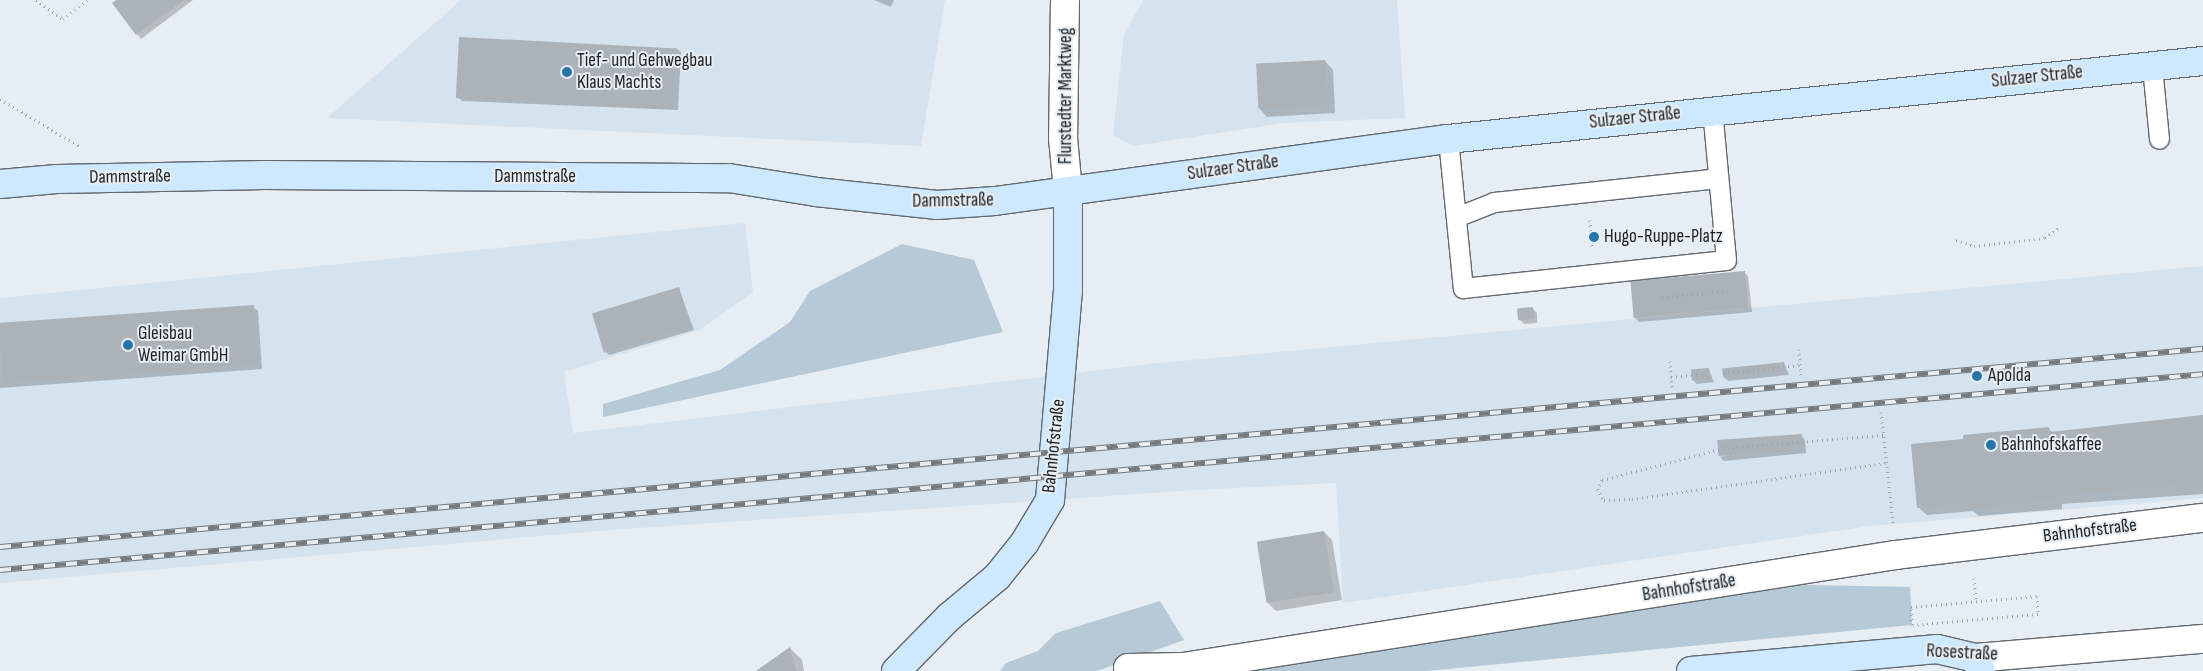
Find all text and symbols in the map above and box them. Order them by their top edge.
street label: Flurstedter Marktweg [1055,28,1077,164]
place label: Tief- und Gehwegbau Klaus Machts [577,50,712,94]
street label: Sulzaer Straße [1990,61,2084,93]
marker: Tief- und Gehwegbau Klaus Machts [561,66,573,78]
street label: Sulzaer Straße [1588,102,1682,134]
street label: Sulzaer Straße [1186,150,1280,186]
street label: Dammstraße [89,165,171,189]
street label: Dammstraße [494,166,576,188]
street label: Dammstraße [912,189,994,213]
place label: Hugo-Ruppe-Platz [1604,226,1723,248]
marker: Hugo-Ruppe-Platz [1588,231,1600,243]
place label: Gleisbau Weimar GmbH [138,323,228,367]
marker: Gleisbau Weimar GmbH [122,339,134,351]
place label: Apolda [1988,365,2031,387]
marker: Apolda [1970,369,1984,383]
street label: Bahnhofstraße [1038,398,1070,494]
place label: Bahnhofskaffee [2001,434,2102,456]
marker: Bahnhofskaffee [1985,439,1997,451]
street label: Bahnhofstraße [2042,514,2138,548]
street label: Bahnhofstraße [1641,569,1737,607]
street label: Rosestraße [1926,640,1998,666]

